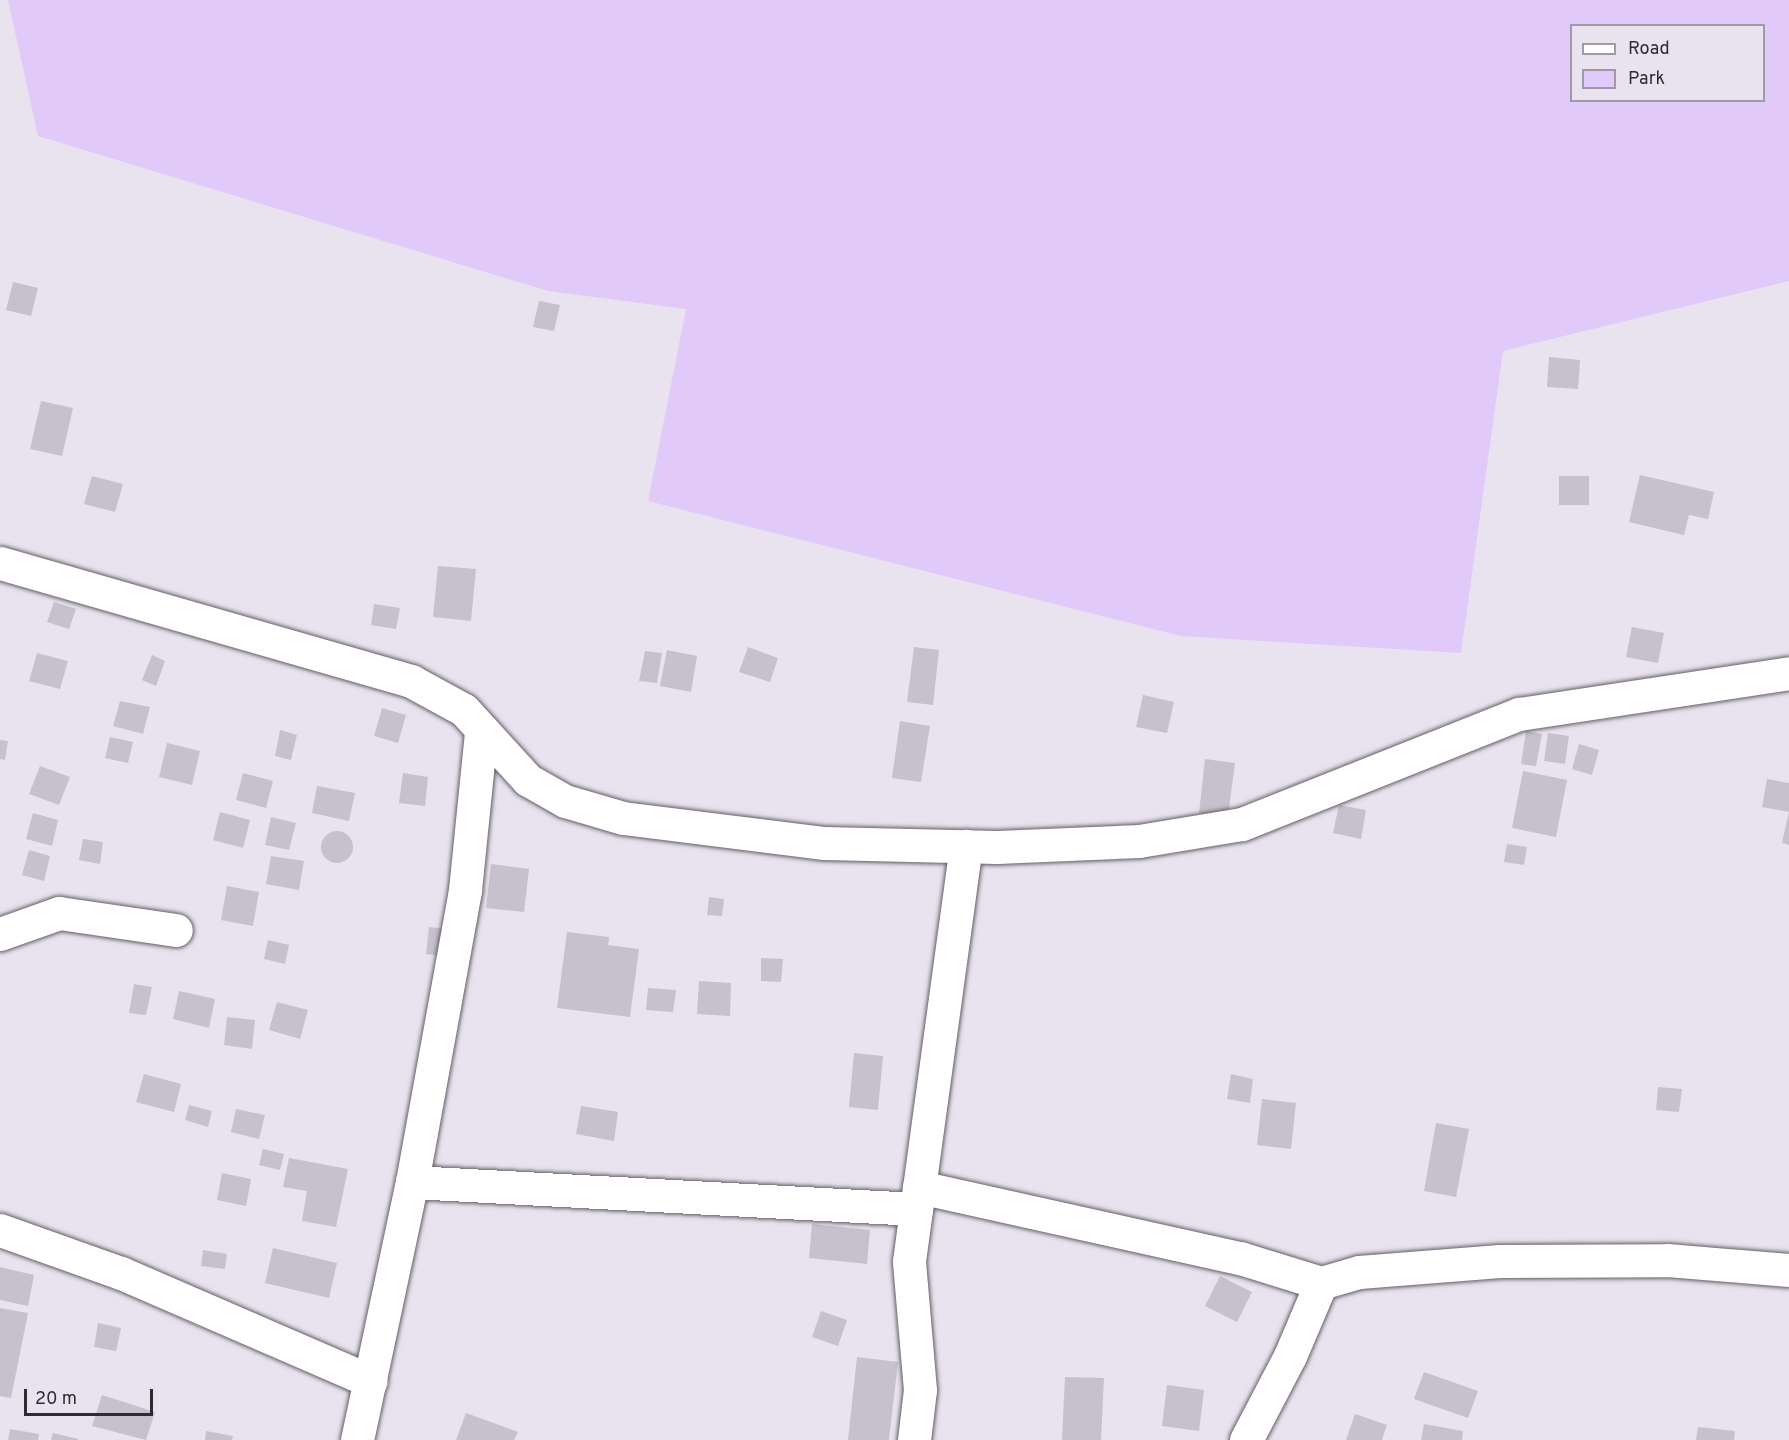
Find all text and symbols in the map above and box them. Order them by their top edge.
legend [1570,24,1765,102]
text: Road [1628,38,1670,61]
text: Park [1628,68,1665,91]
scale bar [27,1377,156,1415]
text: 20 m [35,1388,77,1411]

